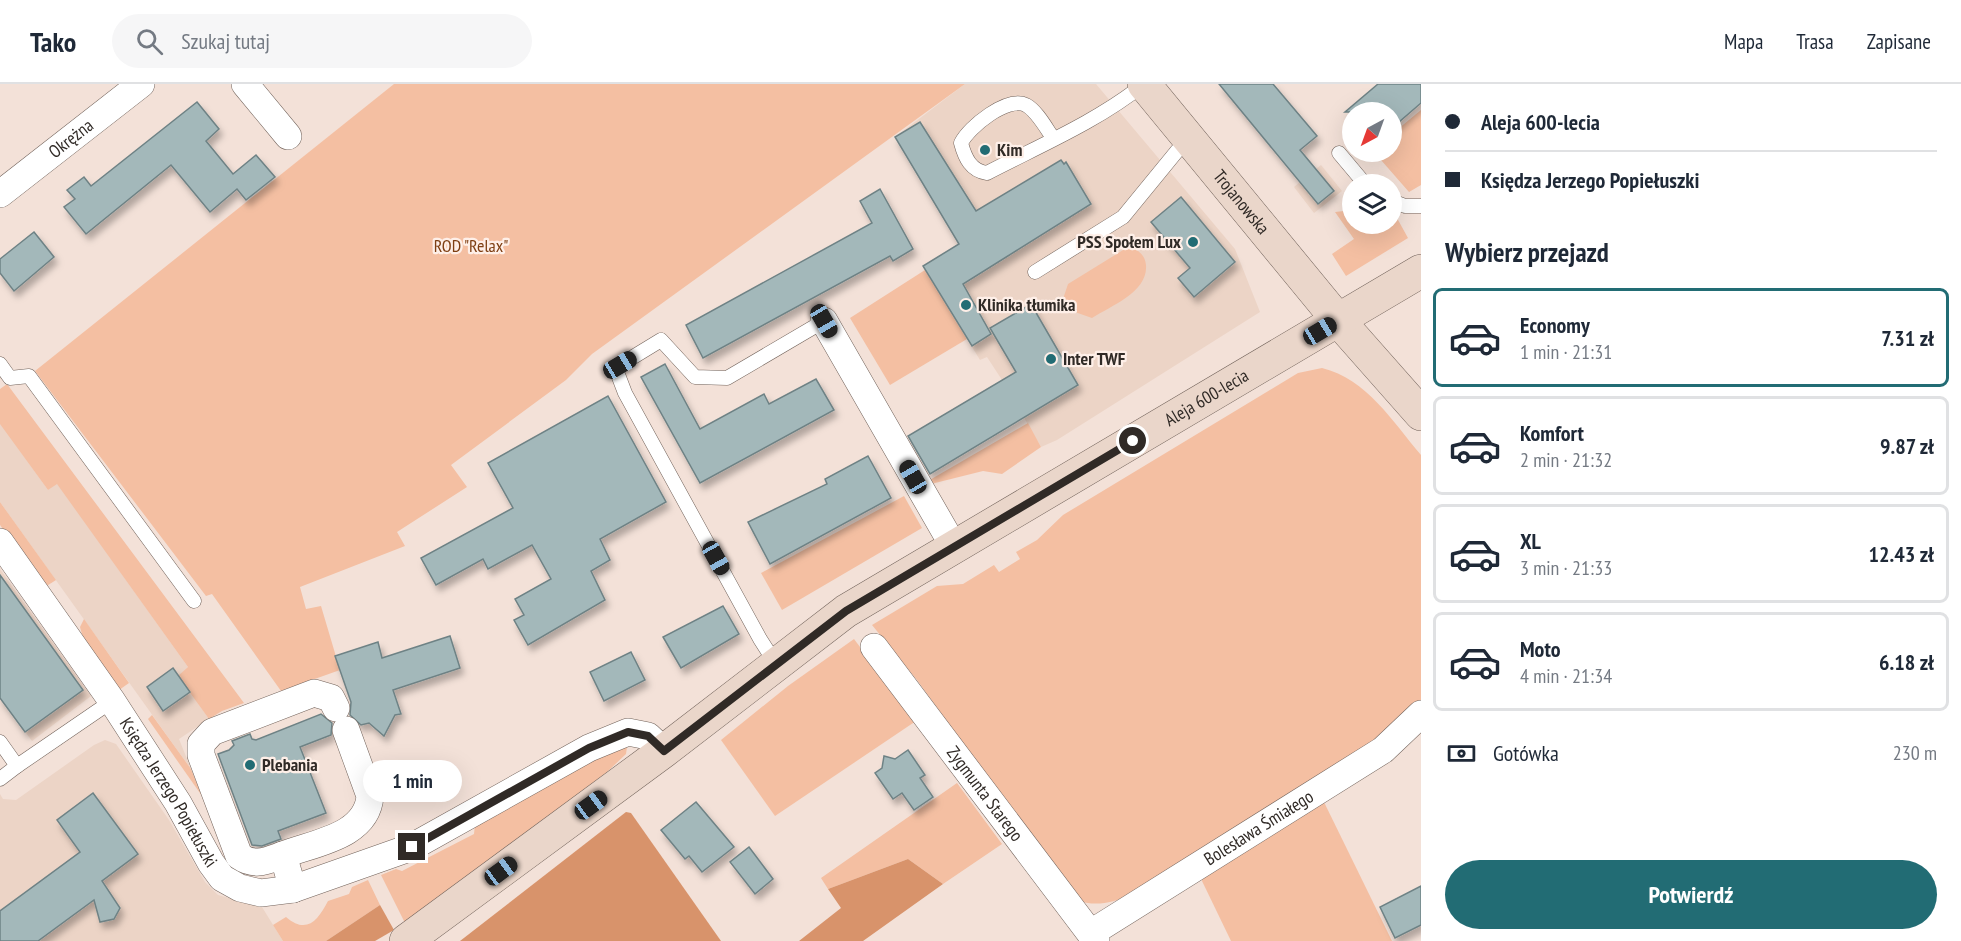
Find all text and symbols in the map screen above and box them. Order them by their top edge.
search box [112,14,532,68]
text: Tako [30,23,76,60]
icon: search [133,25,166,58]
text: Szukaj tutaj [181,27,270,55]
text: Mapa [1724,28,1763,55]
text: Trasa [1796,28,1834,55]
text: Zapisane [1867,28,1931,55]
north arrow [1342,102,1402,162]
map controls [1342,102,1402,234]
text: Aleja 600-lecia [1481,108,1600,136]
street label: Okrężna [44,114,98,163]
place label: Kim [997,138,1022,161]
marker: Kim [978,143,992,157]
street label: Trojanowska [1208,165,1275,239]
text: Księdza Jerzego Popiełuszki [1481,166,1699,194]
button: layers [1342,174,1402,234]
place label: PSS Społem Lux [1077,230,1181,253]
park label: ROD "Relax" [434,234,508,257]
marker: PSS Społem Lux [1186,235,1200,249]
text: Wybierz przejazd [1445,235,1609,269]
place label: Klinika tłumika [978,293,1075,316]
marker: Klinika tłumika [959,298,973,312]
car [807,301,841,341]
icon: car [1448,311,1502,365]
text: Economy [1520,311,1590,339]
car [1300,314,1340,348]
text: 7.31 zł [1881,324,1934,352]
text: 1 min · 21:31 [1520,339,1612,365]
place label: Inter TWF [1063,347,1126,370]
car [600,348,640,382]
marker: Inter TWF [1044,352,1058,366]
street label: Aleja 600-lecia [1160,364,1253,431]
icon: car [1448,419,1502,473]
text: Komfort [1520,419,1584,447]
route start [1119,427,1146,454]
text: 9.87 zł [1880,432,1934,460]
text: 2 min · 21:32 [1520,447,1612,473]
car [896,457,930,497]
icon: car [1448,527,1502,581]
text: XL [1520,527,1541,555]
car [699,538,733,578]
text: 12.43 zł [1869,540,1934,568]
text: 3 min · 21:33 [1520,555,1612,581]
icon: car [1448,635,1502,689]
text: Moto [1520,635,1561,663]
text: 6.18 zł [1879,648,1934,676]
text: 4 min · 21:34 [1520,663,1612,689]
street label: Księdza Jerzego Popiełuszki [115,713,222,872]
icon: cash [1445,737,1478,770]
text: Gotówka [1493,739,1559,767]
text: 230 m [1893,740,1937,766]
street label: Zygmunta Starego [942,741,1029,846]
place label: Plebania [262,753,318,776]
marker: Plebania [243,758,257,772]
callout: 1 min [362,760,462,802]
text: 1 min [392,768,433,794]
street label: Bolesława Śmiałego [1200,784,1318,870]
car [571,787,611,823]
route end [398,833,425,860]
car [481,853,521,889]
button: Potwierdź [1445,860,1937,929]

